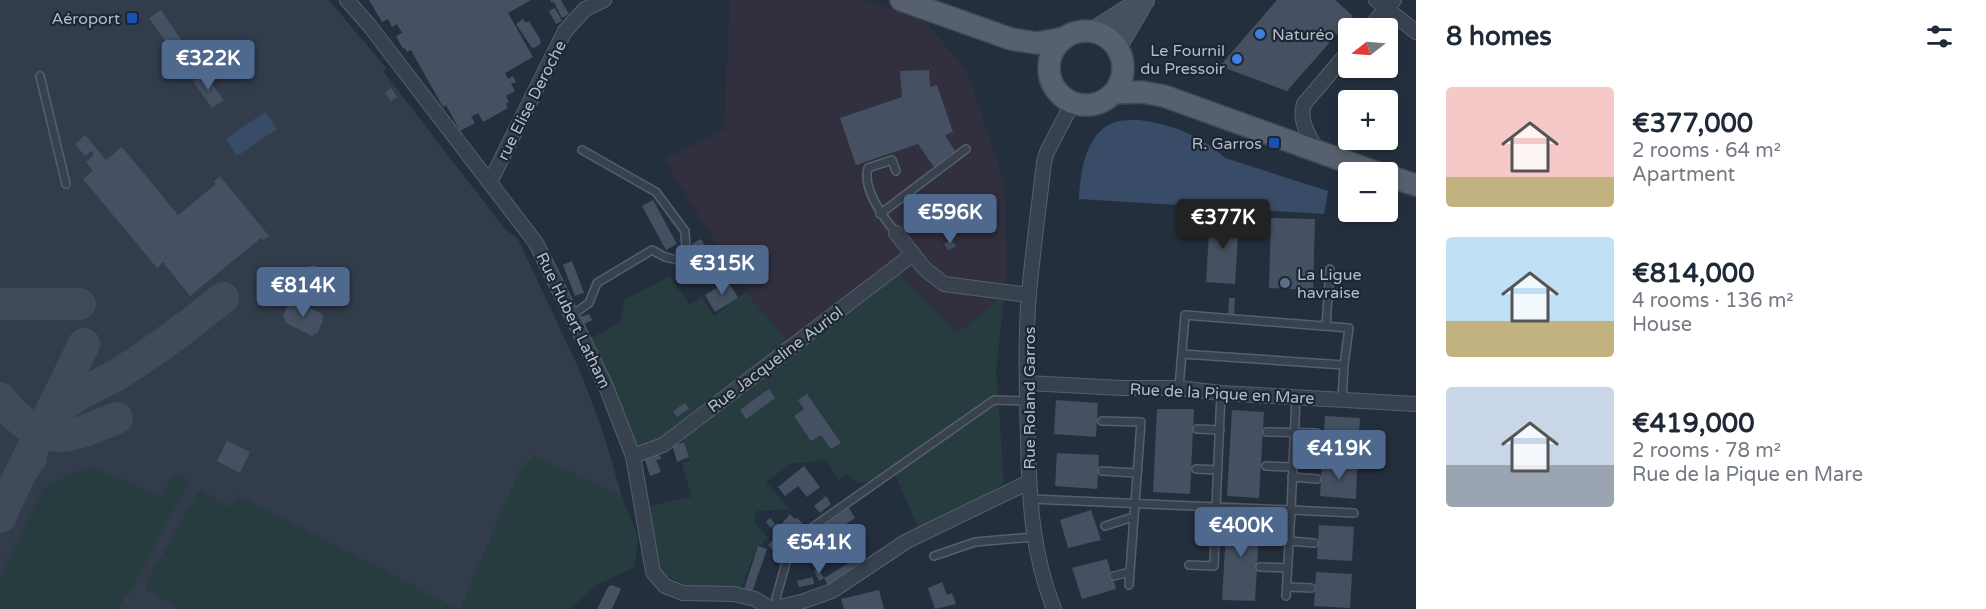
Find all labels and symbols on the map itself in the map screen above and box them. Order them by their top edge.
place label: Aéroport [52,9,120,29]
marker: Aéroport [125,11,139,25]
north arrow [1338,18,1398,78]
place label: Naturéo [1272,25,1334,45]
marker: Naturéo [1253,27,1267,41]
street label: rue Elise Deroche [493,37,571,164]
pin: €322K [166,40,250,91]
place label: Le Fournil du Pressoir [1140,41,1226,79]
marker: Le Fournil du Pressoir [1230,52,1244,66]
place label: R. Garros [1192,134,1262,154]
marker: R. Garros [1267,136,1281,150]
pin: €596K [908,194,992,245]
pin: €377K [1181,199,1265,250]
pin: €315K [680,245,764,296]
street label: Rue Hubert Latham [531,249,615,392]
place label: La Ligue havraise [1297,265,1361,303]
pin: €814K [261,267,345,318]
marker: La Ligue havraise [1278,276,1292,290]
street label: Rue Jacqueline Auriol [704,302,847,417]
street label: Rue Roland Garros [1020,327,1040,469]
street label: Rue de la Pique en Mare [1129,379,1315,409]
pin: €419K [1297,430,1381,481]
pin: €400K [1199,507,1283,558]
pin: €541K [777,524,861,575]

